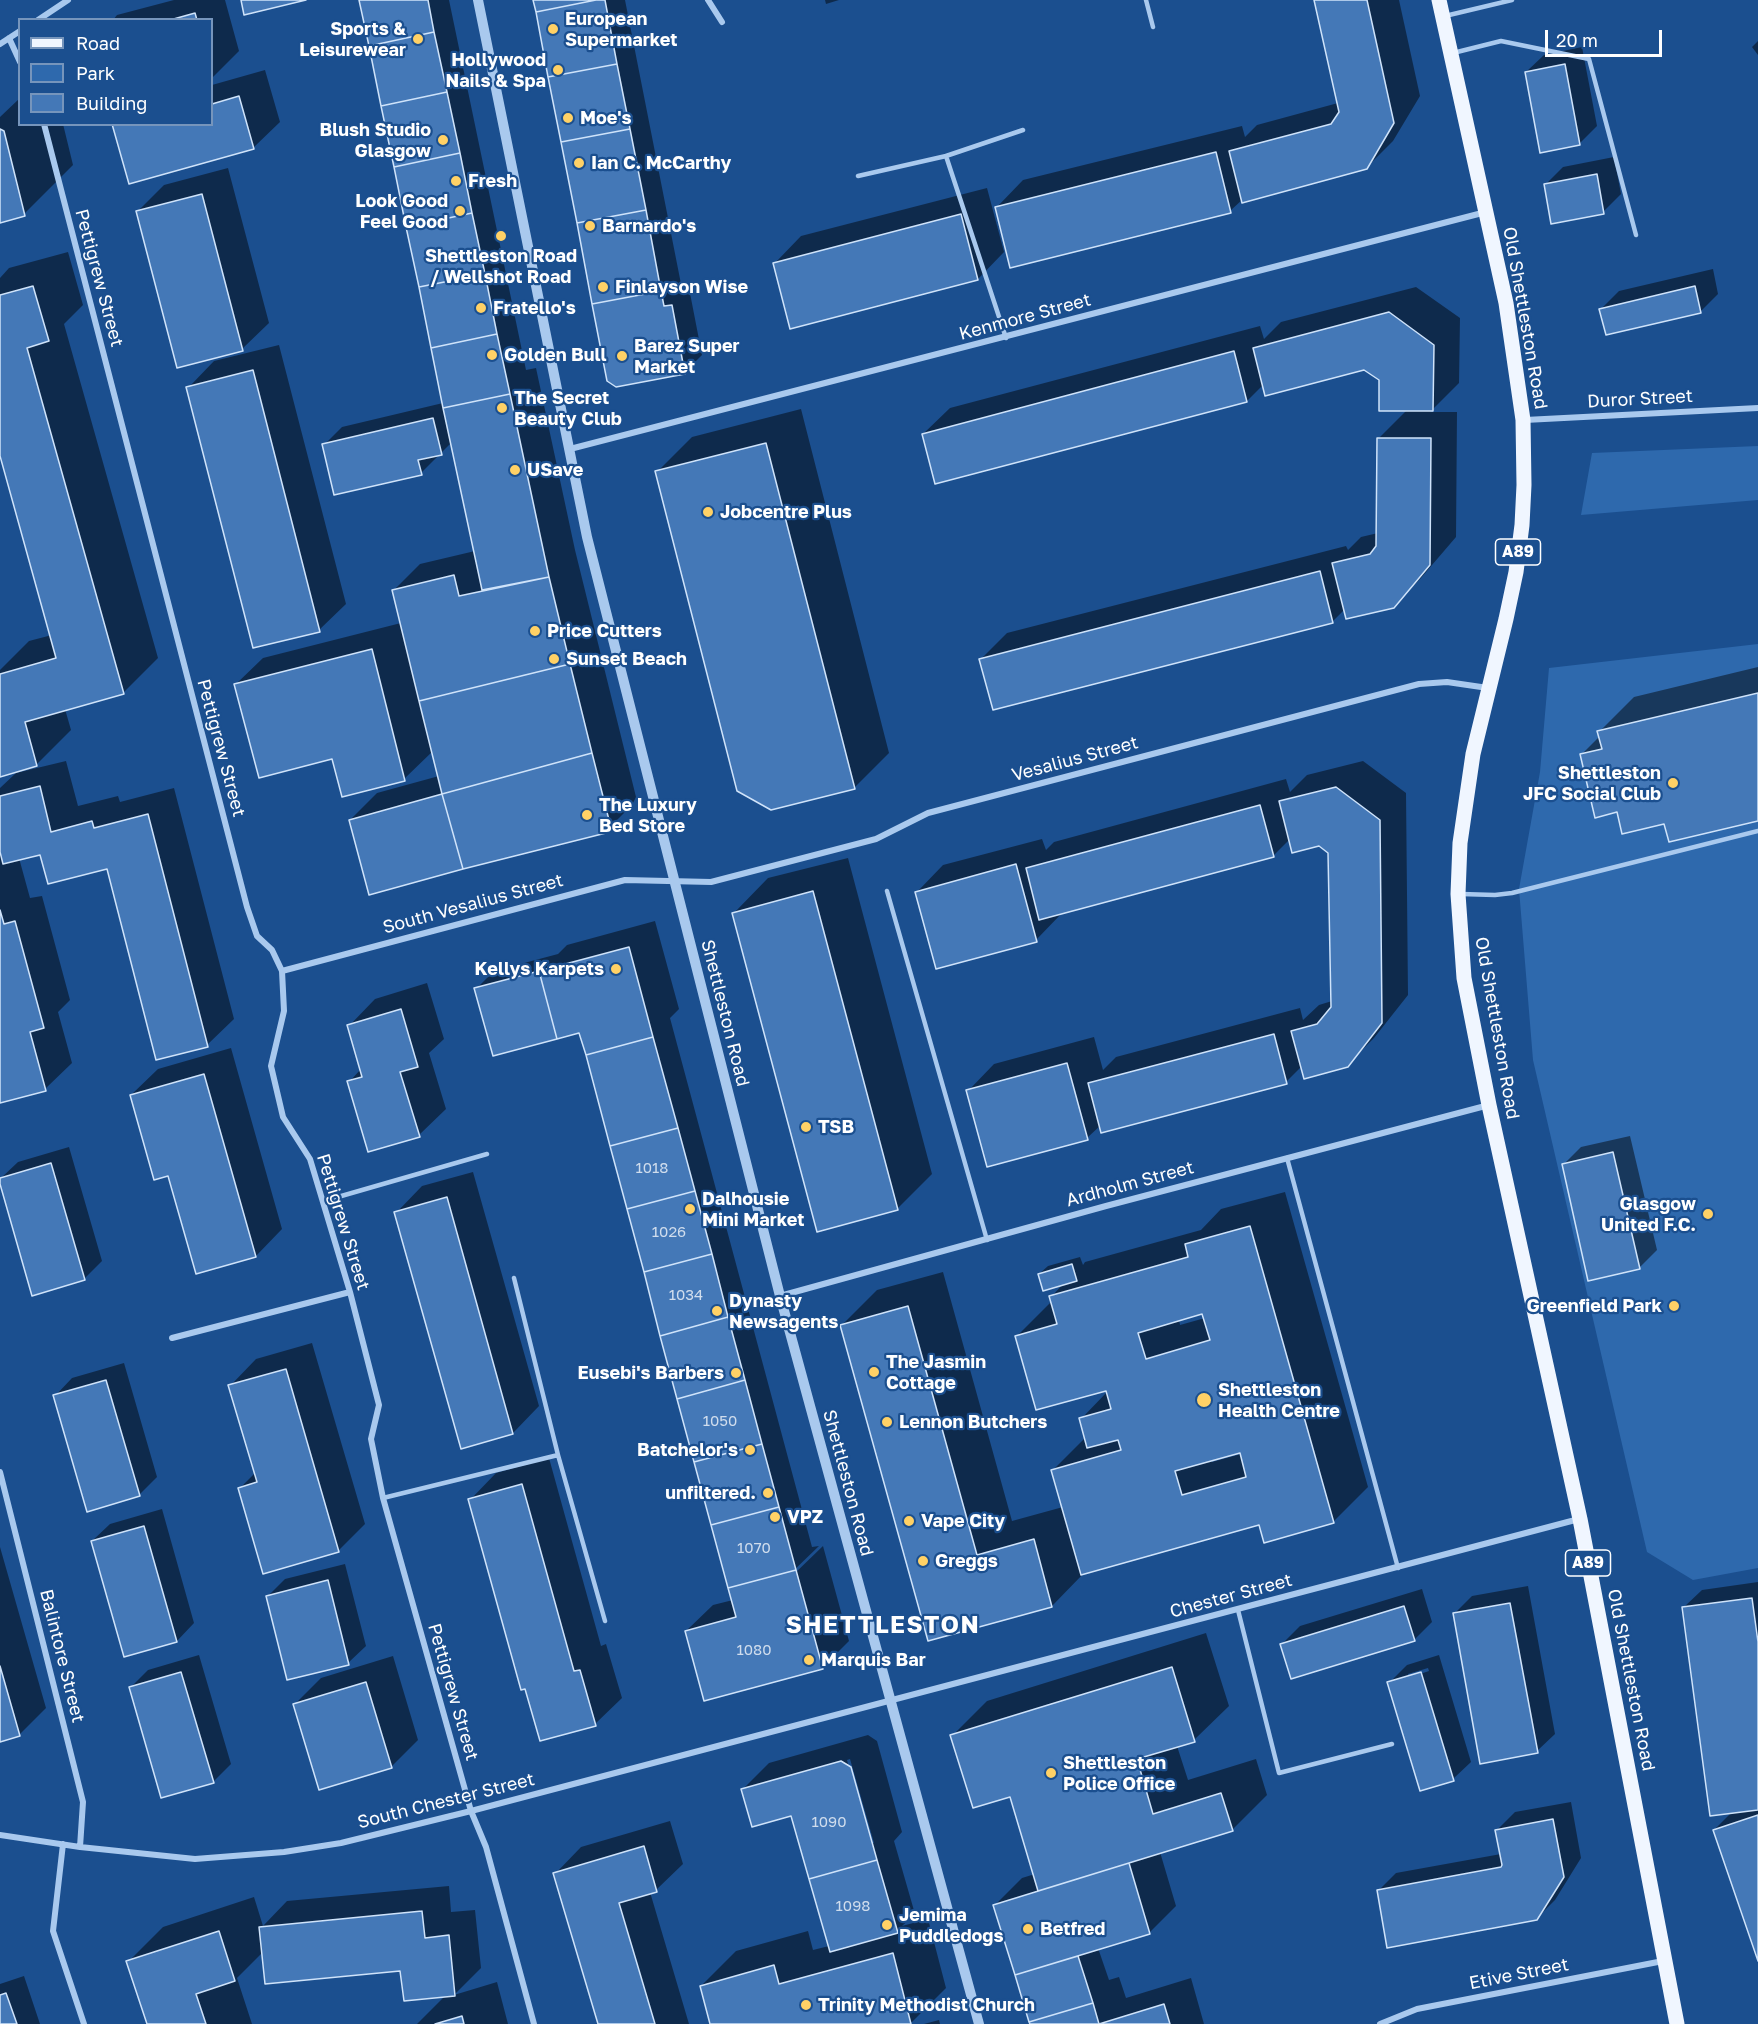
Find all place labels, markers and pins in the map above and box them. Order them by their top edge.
place label: European Supermarket [565,8,677,50]
place label: Sports & Leisurewear [299,18,406,60]
marker: European Supermarket [546,22,560,36]
marker: Sports & Leisurewear [411,32,425,46]
place label: Hollywood Nails & Spa [445,49,546,92]
marker: Hollywood Nails & Spa [551,63,565,77]
place label: Moe's [580,107,632,129]
marker: Moe's [561,111,575,125]
place label: Blush Studio Glasgow [320,119,431,162]
marker: Blush Studio Glasgow [436,133,450,147]
place label: Ian C. McCarthy [591,152,731,174]
marker: Ian C. McCarthy [572,156,586,170]
place label: Fresh [468,170,517,192]
marker: Fresh [449,174,463,188]
place label: Look Good Feel Good [355,190,448,232]
marker: Look Good Feel Good [453,204,467,218]
place label: Barnardo's [602,215,696,237]
marker: Barnardo's [583,219,597,233]
marker: Shettleston Road / Wellshot Road [494,229,508,243]
place label: Shettleston Road / Wellshot Road [425,245,577,288]
place label: Finlayson Wise [615,276,748,298]
marker: Finlayson Wise [596,280,610,294]
place label: Fratello's [493,297,576,319]
marker: Fratello's [474,301,488,315]
place label: Barez Super Market [634,335,740,378]
place label: Golden Bull [504,344,607,366]
marker: Golden Bull [485,348,499,362]
marker: Barez Super Market [615,349,629,363]
place label: The Secret Beauty Club [514,387,622,430]
marker: The Secret Beauty Club [495,401,509,415]
place label: USave [527,459,583,481]
marker: USave [508,463,522,477]
place label: Jobcentre Plus [720,501,852,523]
marker: Jobcentre Plus [701,505,715,519]
place label: Price Cutters [547,620,662,642]
marker: Price Cutters [528,624,542,638]
place label: Sunset Beach [566,648,687,670]
marker: Sunset Beach [547,652,561,666]
place label: Shettleston JFC Social Club [1523,762,1661,804]
marker: Shettleston JFC Social Club [1666,776,1680,790]
place label: The Luxury Bed Store [599,794,697,836]
marker: The Luxury Bed Store [580,808,594,822]
place label: Kellys Karpets [475,958,604,980]
marker: Kellys Karpets [609,962,623,976]
place label: TSB [818,1116,854,1138]
marker: TSB [799,1120,813,1134]
place label: Dalhousie Mini Market [702,1188,805,1230]
place label: Glasgow United F.C. [1601,1193,1696,1236]
marker: Dalhousie Mini Market [683,1202,697,1216]
marker: Glasgow United F.C. [1701,1207,1715,1221]
place label: Dynasty Newsagents [729,1290,838,1332]
place label: Greenfield Park [1527,1295,1662,1317]
marker: Greenfield Park [1667,1299,1681,1313]
marker: Dynasty Newsagents [710,1304,724,1318]
place label: The Jasmin Cottage [886,1351,986,1394]
place label: Eusebi's Barbers [578,1362,724,1384]
marker: The Jasmin Cottage [867,1365,881,1379]
marker: Eusebi's Barbers [729,1366,743,1380]
place label: Shettleston Health Centre [1218,1379,1340,1422]
marker: Shettleston Health Centre [1195,1391,1213,1409]
place label: Lennon Butchers [899,1411,1047,1433]
marker: Lennon Butchers [880,1415,894,1429]
place label: Batchelor's [637,1439,738,1461]
marker: Batchelor's [743,1443,757,1457]
place label: unfiltered. [665,1482,756,1504]
marker: unfiltered. [761,1486,775,1500]
place label: VPZ [787,1506,823,1528]
marker: VPZ [768,1510,782,1524]
place label: Vape City [921,1510,1005,1532]
marker: Vape City [902,1514,916,1528]
place label: Greggs [935,1550,998,1572]
marker: Greggs [916,1554,930,1568]
place label: Marquis Bar [821,1649,926,1671]
marker: Marquis Bar [802,1653,816,1667]
place label: Shettleston Police Office [1063,1752,1175,1794]
marker: Shettleston Police Office [1044,1766,1058,1780]
place label: Jemima Puddledogs [899,1904,1003,1946]
marker: Jemima Puddledogs [880,1918,894,1932]
place label: Betfred [1040,1918,1105,1940]
marker: Betfred [1021,1922,1035,1936]
place label: Trinity Methodist Church [818,1994,1035,2016]
marker: Trinity Methodist Church [799,1998,813,2012]

